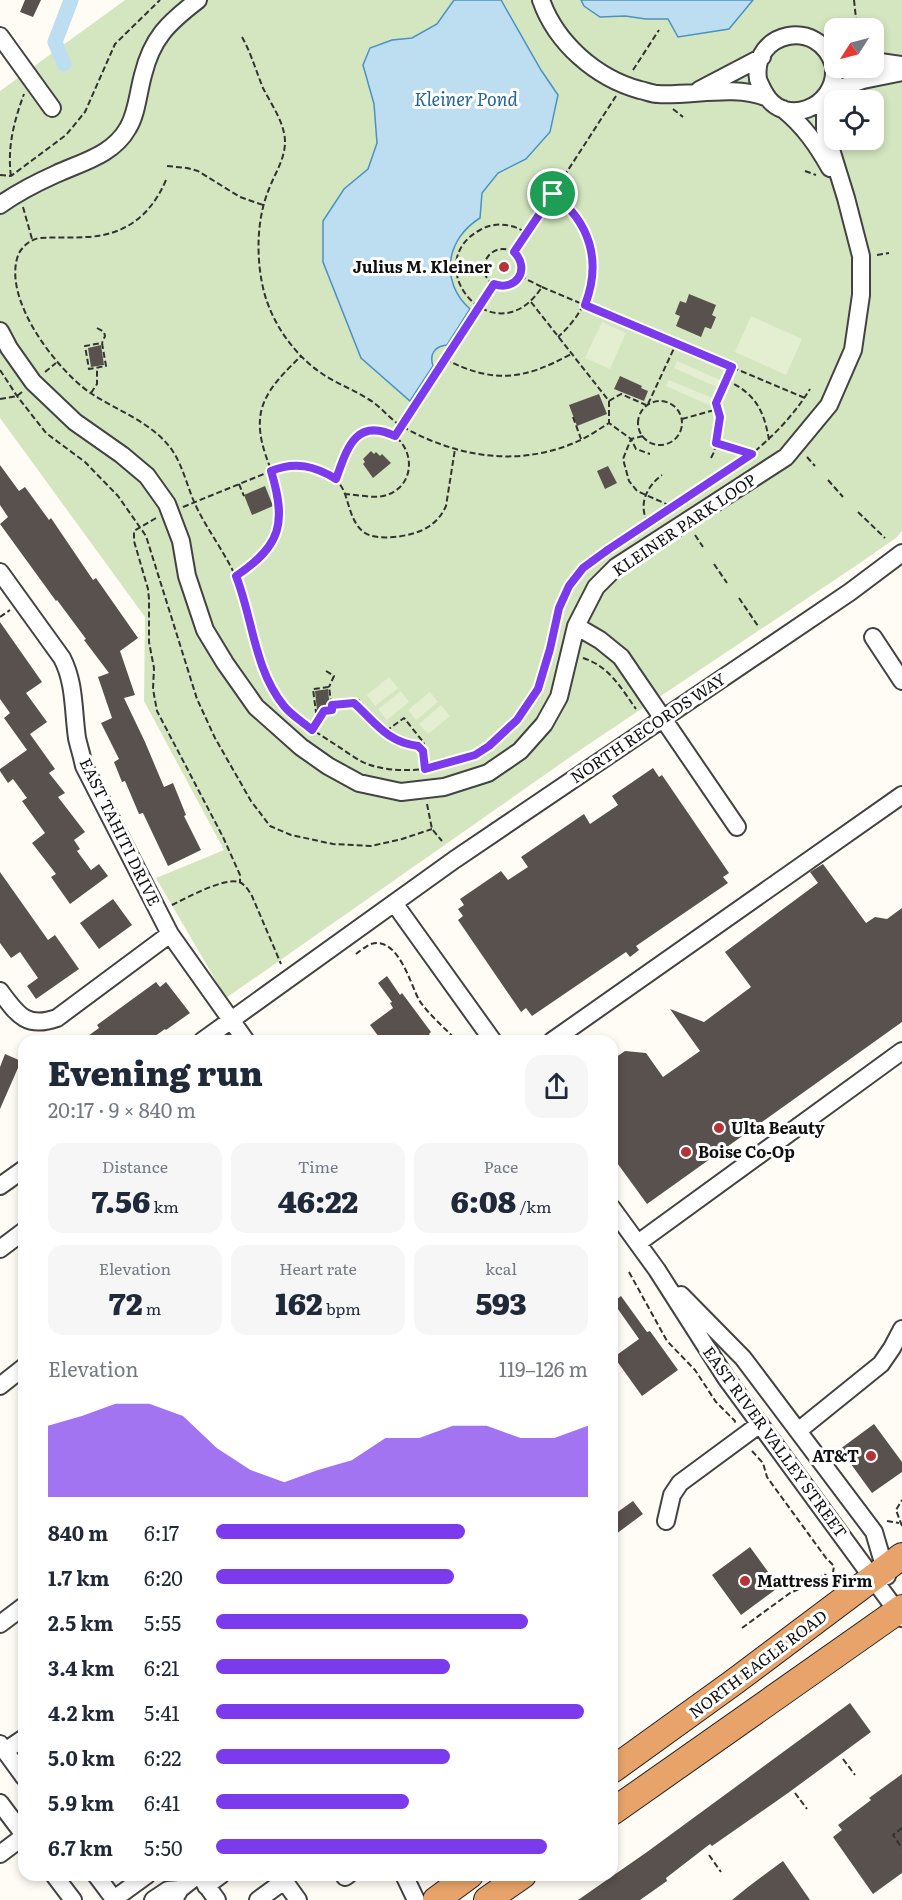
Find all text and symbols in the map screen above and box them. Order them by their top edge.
north arrow [824,18,884,78]
map controls [824,18,884,150]
water label: Kleiner Pond [414,85,518,112]
button: locate [824,90,884,150]
pin [527,168,578,219]
icon: arrive [536,177,569,210]
place label: Julius M. Kleiner [353,254,492,278]
marker: Julius M. Kleiner [497,260,511,274]
street label: KLEINER PARK LOOP [607,467,760,581]
street label: NORTH RECORDS WAY [565,666,730,788]
street label: EAST TAHITI DRIVE [75,753,167,910]
text: Evening run [48,1047,263,1096]
button: share [525,1055,588,1118]
text: 20:17 · 9 × 840 m [48,1094,196,1124]
place label: Ulta Beauty [731,1115,825,1139]
marker: Ulta Beauty [712,1121,726,1135]
place label: Boise Co-Op [698,1139,795,1163]
marker: Boise Co-Op [679,1145,693,1159]
text: Distance [102,1154,168,1178]
text: Time [298,1154,338,1178]
text: Pace [484,1154,518,1178]
text: 7.56 [91,1178,150,1222]
text: 46:22 [278,1178,358,1222]
text: 6:08 [451,1178,516,1222]
text: km [150,1194,179,1218]
text: /km [516,1194,551,1218]
text: Elevation [99,1256,171,1280]
text: Heart rate [279,1256,357,1280]
text: kcal [485,1256,517,1280]
text: 72 [109,1280,143,1324]
text: 162 [275,1280,323,1324]
text: 593 [475,1280,527,1324]
text: m [143,1296,161,1320]
text: bpm [323,1296,361,1320]
street label: EAST RIVER VALLEY STREET [698,1340,854,1542]
text: Elevation [48,1353,138,1383]
text: 119–126 m [499,1353,588,1383]
place label: AT&T [812,1443,859,1467]
marker: AT&T [864,1449,878,1463]
text: 840 m [48,1517,108,1547]
text: 6:17 [144,1517,179,1547]
text: 1.7 km [48,1562,110,1592]
text: 6:20 [144,1562,183,1592]
place label: Mattress Firm [757,1568,872,1592]
marker: Mattress Firm [738,1574,752,1588]
street label: NORTH EAGLE ROAD [683,1603,832,1723]
text: 2.5 km [48,1607,114,1637]
text: 5:55 [144,1607,181,1637]
text: 3.4 km [48,1652,115,1682]
text: 6:21 [144,1652,179,1682]
text: 4.2 km [48,1697,115,1727]
text: 5:41 [144,1697,180,1727]
text: 5.0 km [48,1742,115,1772]
text: 6:22 [144,1742,181,1772]
text: 5.9 km [48,1787,114,1817]
text: 6:41 [144,1787,180,1817]
text: 6.7 km [48,1832,113,1862]
text: 5:50 [144,1832,183,1862]

